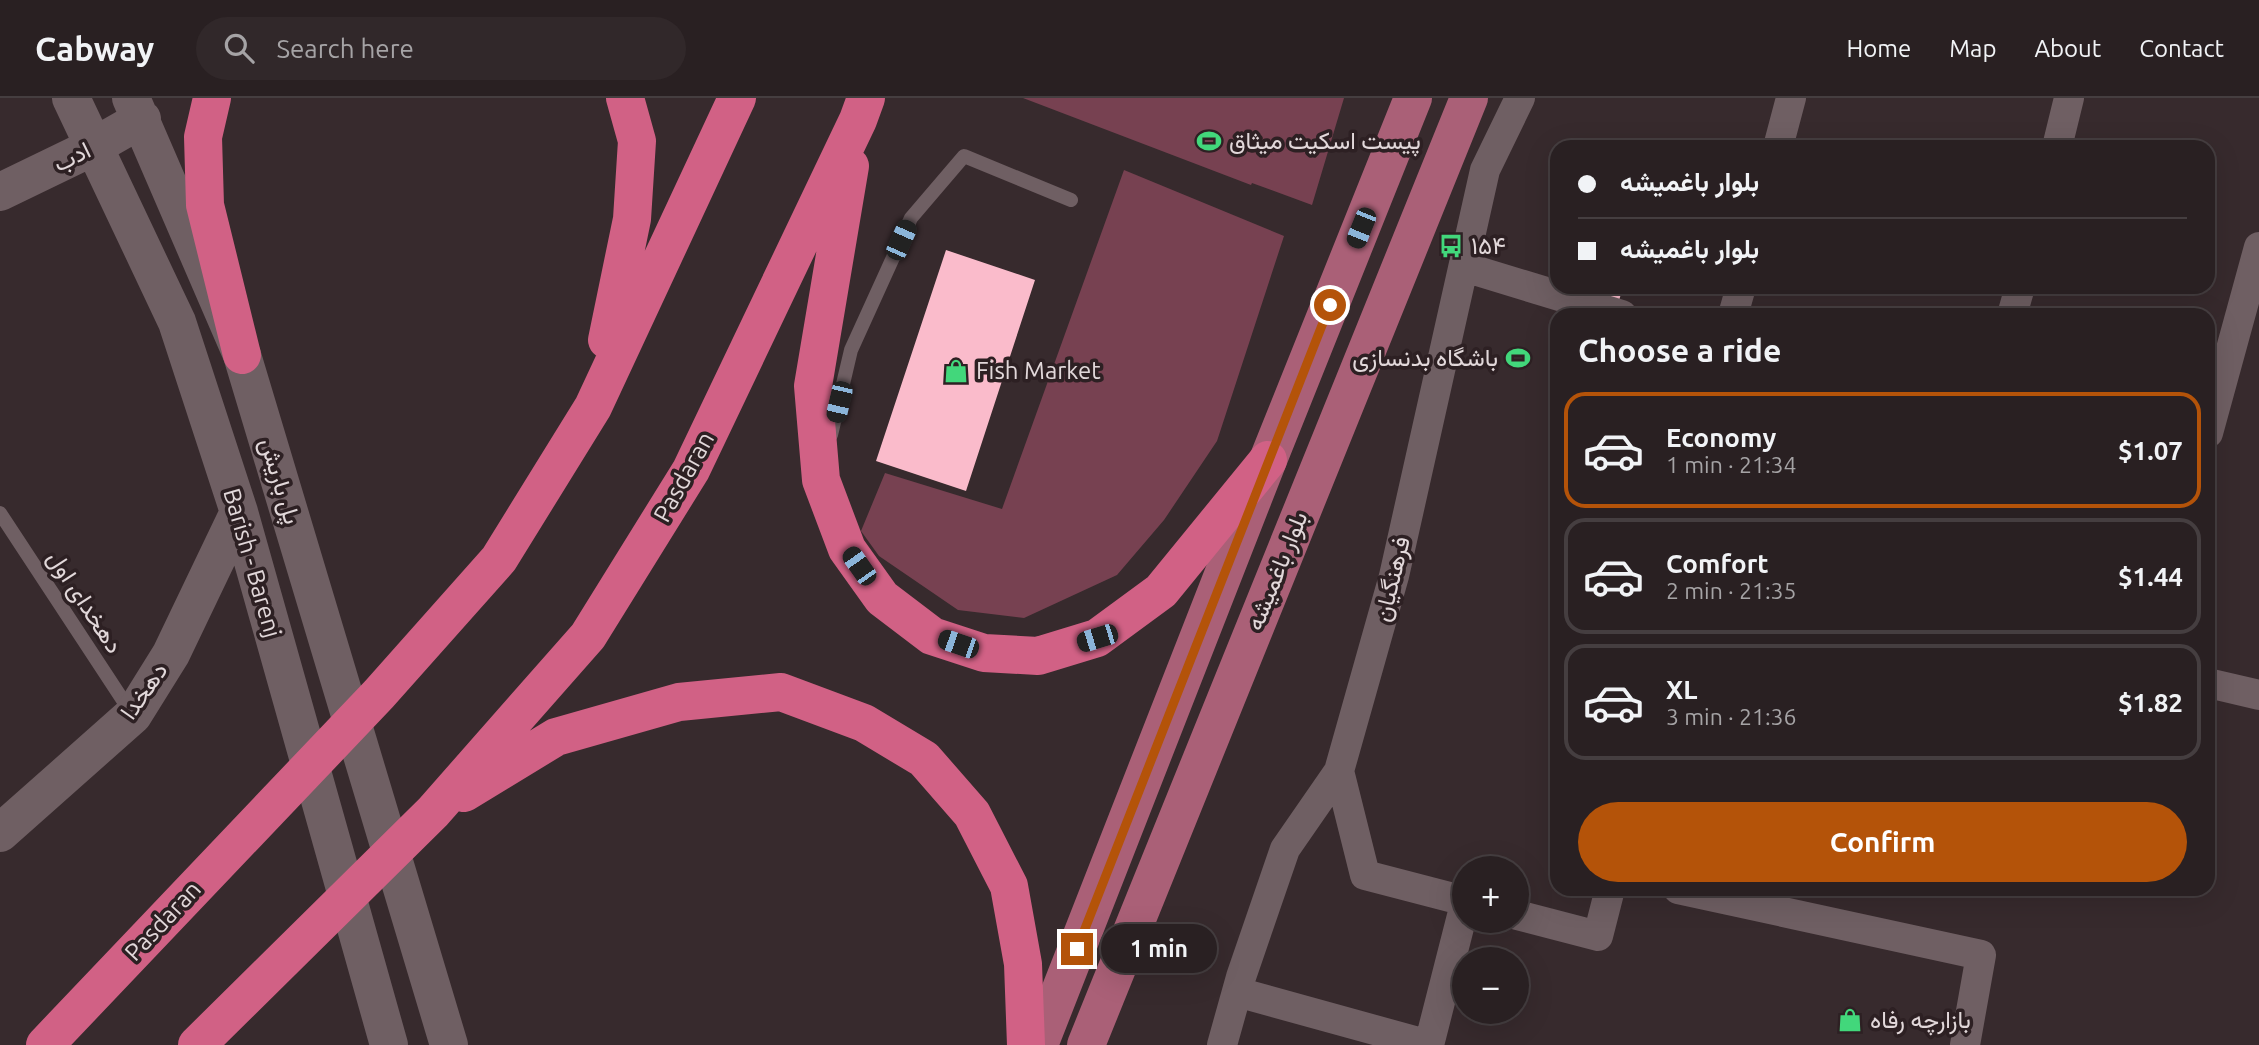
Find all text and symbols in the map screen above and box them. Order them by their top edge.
search box [196,17,686,80]
icon: search [220,29,258,67]
text: Cabway [35,30,154,67]
text: Search here [276,34,414,63]
text: Home [1846,35,1911,62]
text: Map [1949,35,1996,62]
text: About [2034,35,2101,62]
text: Contact [2139,35,2224,62]
sports icon: پیست اسکیت میثاق [1195,127,1223,155]
place label: پیست اسکیت میثاق [1229,127,1421,157]
street label: ادب [49,136,95,178]
text: بلوار باغمیشه [1620,167,1759,196]
car [1344,205,1379,251]
car [883,217,920,263]
bus stop icon: ۱۵۴ [1437,232,1465,260]
place label: ۱۵۴ [1471,232,1506,259]
text: بلوار باغمیشه [1620,234,1759,263]
route start [1314,289,1346,321]
text: Choose a ride [1578,332,1781,368]
place label: باشگاه بدنسازی [1352,344,1498,373]
sports icon: باشگاه بدنسازی [1504,344,1532,372]
shop icon: Fish Market [942,357,970,385]
place label: Fish Market [976,357,1101,384]
car [825,379,854,425]
icon: car [1582,419,1645,482]
text: Economy [1666,423,1776,452]
street label: Pasdaran [648,427,719,526]
street label: پل باریش [252,435,306,528]
text: $1.07 [2118,436,2183,465]
text: 1 min · 21:34 [1666,452,1797,477]
street label: Barish - Barenj [218,485,287,641]
street label: بلوار باغمیشه [1240,507,1314,635]
street label: فرهنگیان [1368,534,1417,625]
car [839,543,880,589]
street label: دهخدای اول [41,545,129,659]
icon: car [1582,545,1645,608]
text: Comfort [1666,549,1769,578]
text: $1.44 [2118,562,2183,591]
text: 2 min · 21:35 [1666,578,1797,603]
car [1074,622,1121,654]
car [935,627,982,661]
street label: دهخدا [115,657,173,724]
icon: car [1582,671,1645,734]
text: XL [1666,675,1697,704]
text: $1.82 [2118,688,2183,717]
text: 3 min · 21:36 [1666,704,1797,729]
button: Confirm [1578,802,2187,882]
map controls [1452,856,1529,1024]
button: + [1452,856,1529,933]
street label: Pasdaran [119,875,206,966]
callout: 1 min [1102,924,1217,974]
route end [1061,933,1093,965]
text: 1 min [1130,936,1188,961]
button: − [1452,947,1529,1024]
shop icon: بازارچه رفاه [1836,1006,1864,1034]
place label: بازارچه رفاه [1870,1006,1971,1036]

